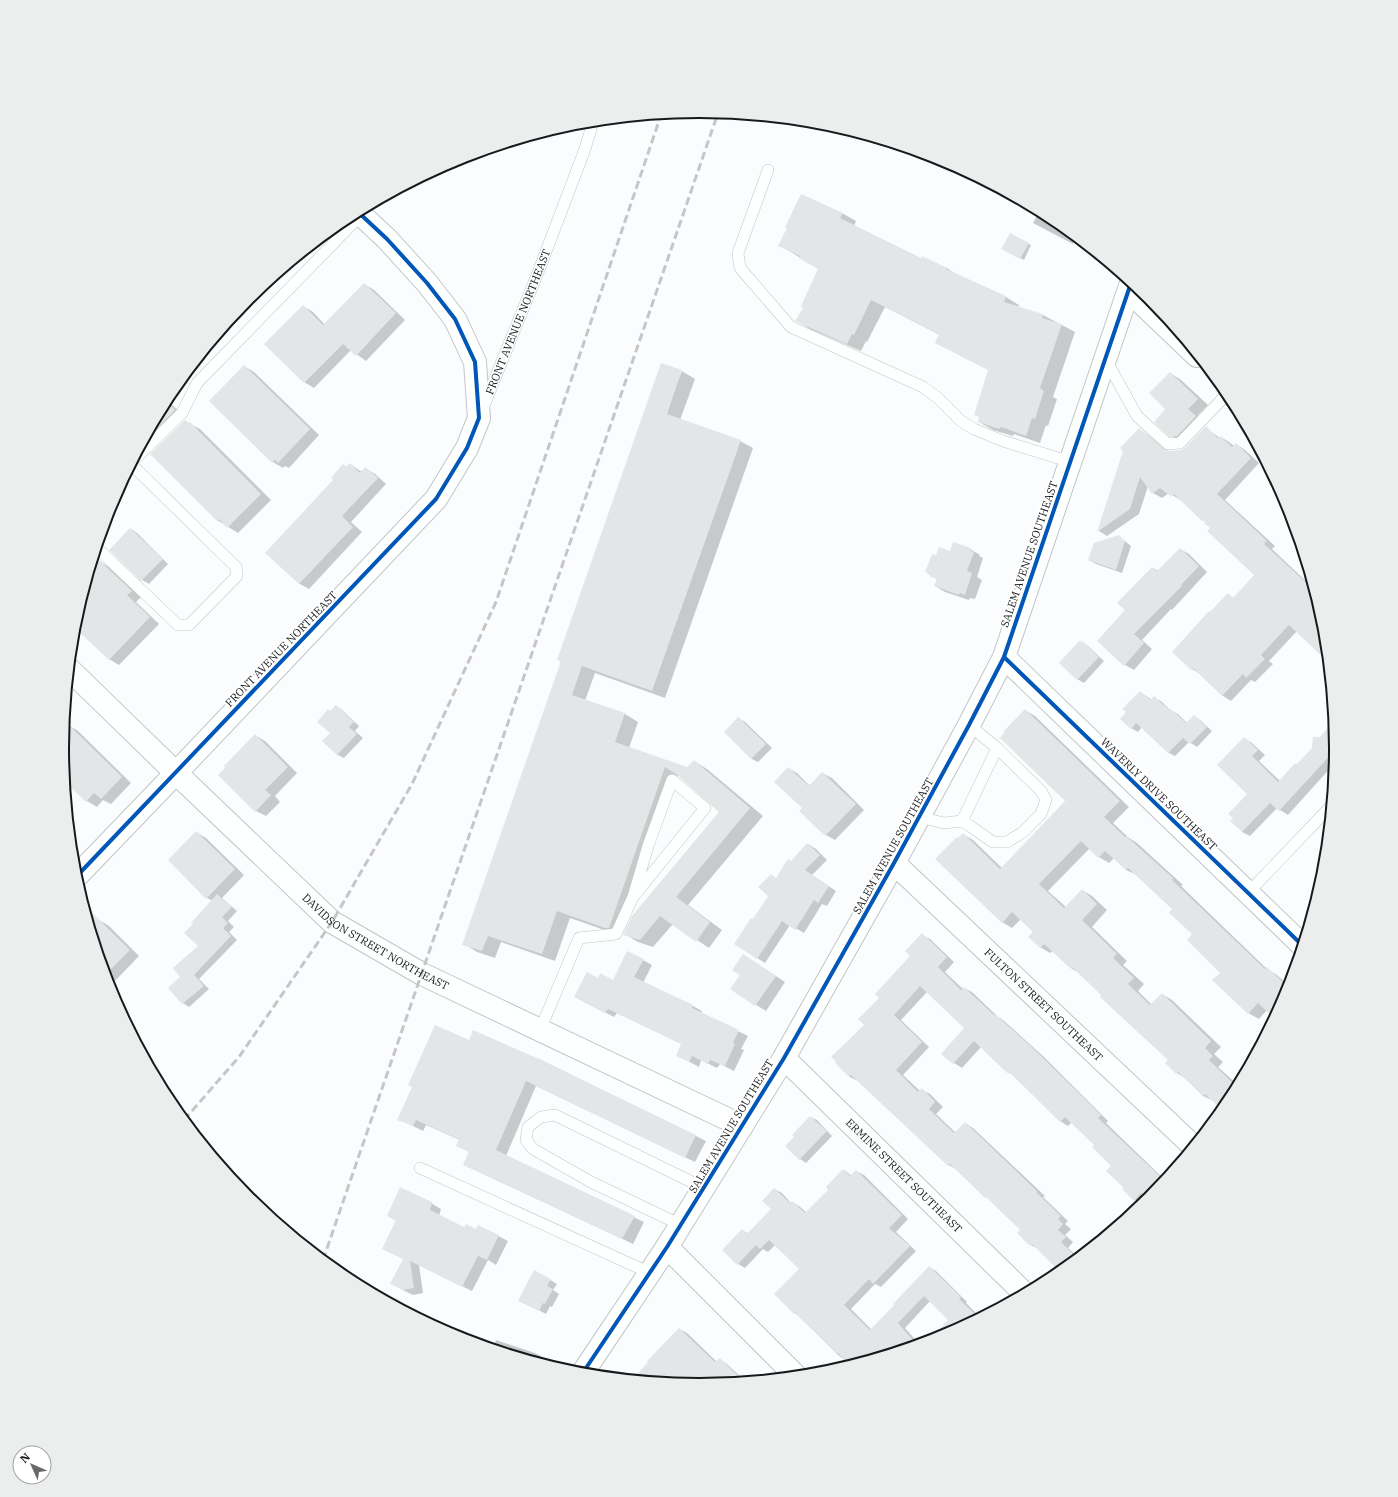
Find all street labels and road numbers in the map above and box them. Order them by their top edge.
street label: FRONT AVENUE NORTHEAST [482,247,553,397]
street label: SALEM AVENUE SOUTHEAST [997,479,1061,629]
street label: FRONT AVENUE NORTHEAST [222,588,340,710]
street label: WAVERLY DRIVE SOUTHEAST [1098,735,1220,853]
street label: SALEM AVENUE SOUTHEAST [850,775,936,917]
street label: DAVIDSON STREET NORTHEAST [299,890,451,993]
street label: FULTON STREET SOUTHEAST [981,945,1106,1064]
street label: SALEM AVENUE SOUTHEAST [685,1057,777,1195]
street label: ERMINE STREET SOUTHEAST [843,1116,965,1236]

